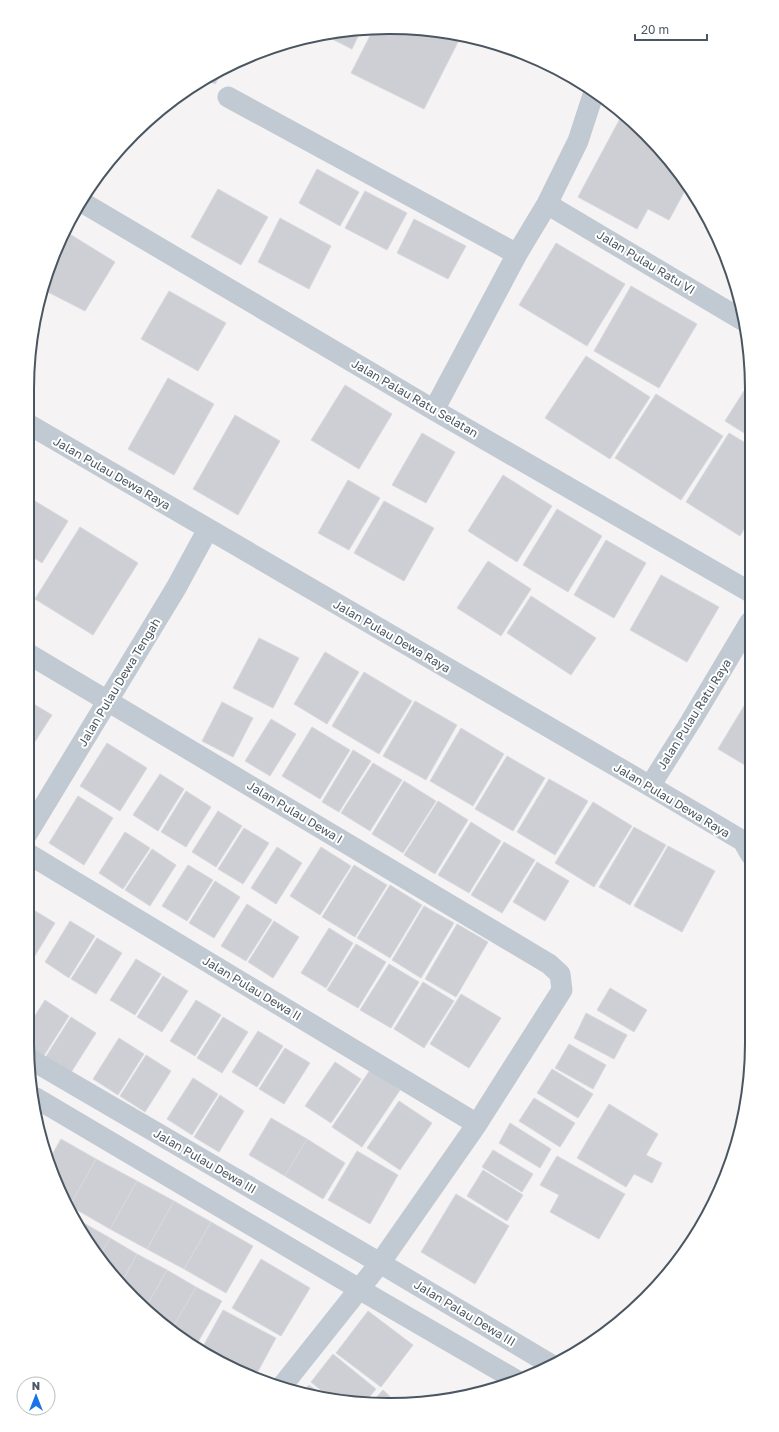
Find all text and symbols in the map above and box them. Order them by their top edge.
scale bar [635,16,707,42]
text: 20 m [641,22,669,37]
street label: Jalan Pulau Ratu VI [594,227,698,297]
street label: Jalan Palau Ratu Selatan [349,356,481,440]
street label: Jalan Pulau Dewa Raya [51,433,173,513]
street label: Jalan Pulau Dewa Raya [331,596,453,676]
street label: Jalan Pulau Dewa Tengah [75,615,163,749]
street label: Jalan Pulau Ratu Raya [654,656,734,772]
street label: Jalan Pulau Dewa Raya [611,759,733,841]
street label: Jalan Pulau Dewa I [245,778,345,846]
street label: Jalan Pulau Dewa II [200,953,304,1023]
street label: Jalan Pulau Dewa III [151,1125,259,1197]
street label: Jalan Palau Dewa III [412,1277,518,1349]
north arrow [16,1376,56,1416]
text: N [32,1379,40,1392]

